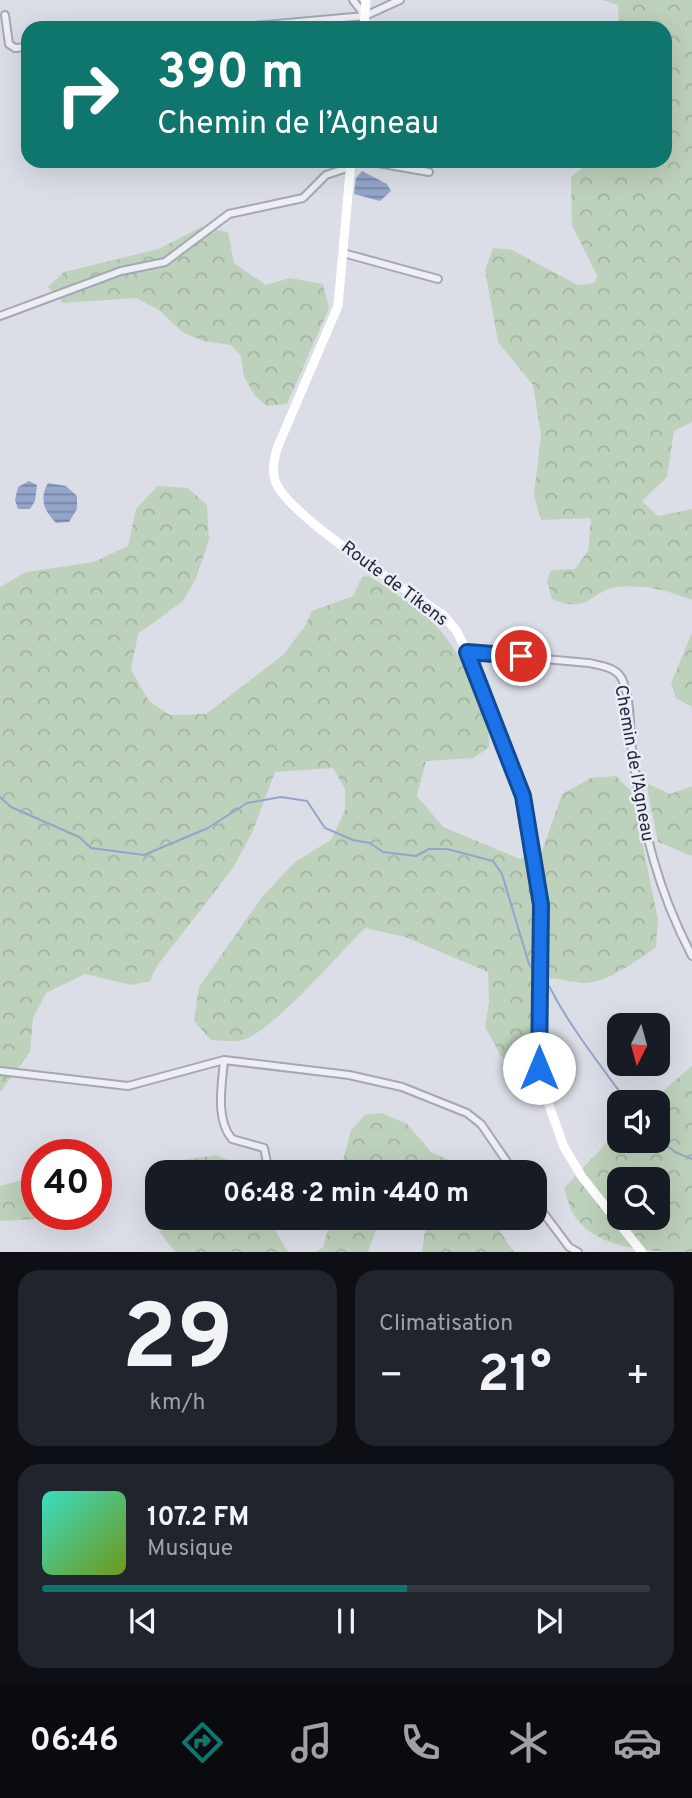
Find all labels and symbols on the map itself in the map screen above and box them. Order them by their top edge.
street label: Route de Tikens [336,536,452,632]
pin [491,626,551,686]
street label: Chemin de l’Agneau [608,683,659,843]
north arrow [607,1013,670,1076]
position arrow [502,1031,576,1105]
speed limit sign: 40 [21,1139,112,1230]

